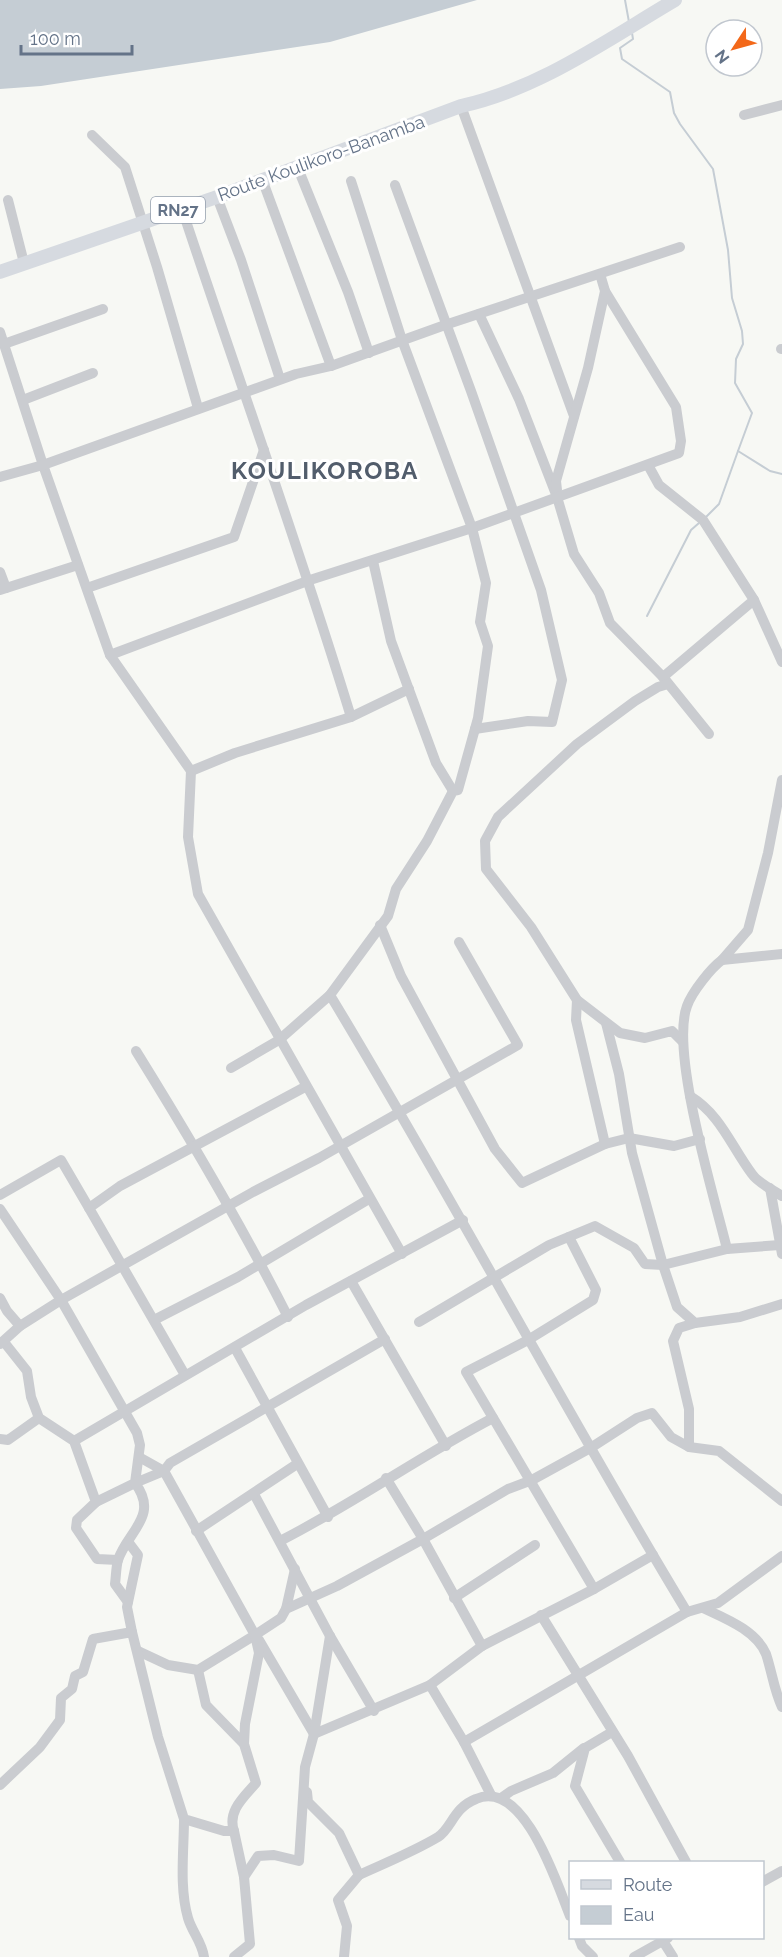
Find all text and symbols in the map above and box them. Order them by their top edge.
scale bar [21,18,132,56]
north arrow [704,18,764,78]
text: 100 m [30,28,81,49]
text: N [711,46,734,67]
street label: Route Koulikoro-Banamba [215,111,427,205]
road number: RN27 [151,197,205,223]
district label: KOULIKOROBA [231,456,419,485]
legend [569,1861,764,1939]
text: Route [623,1874,673,1895]
text: Eau [623,1904,654,1925]

